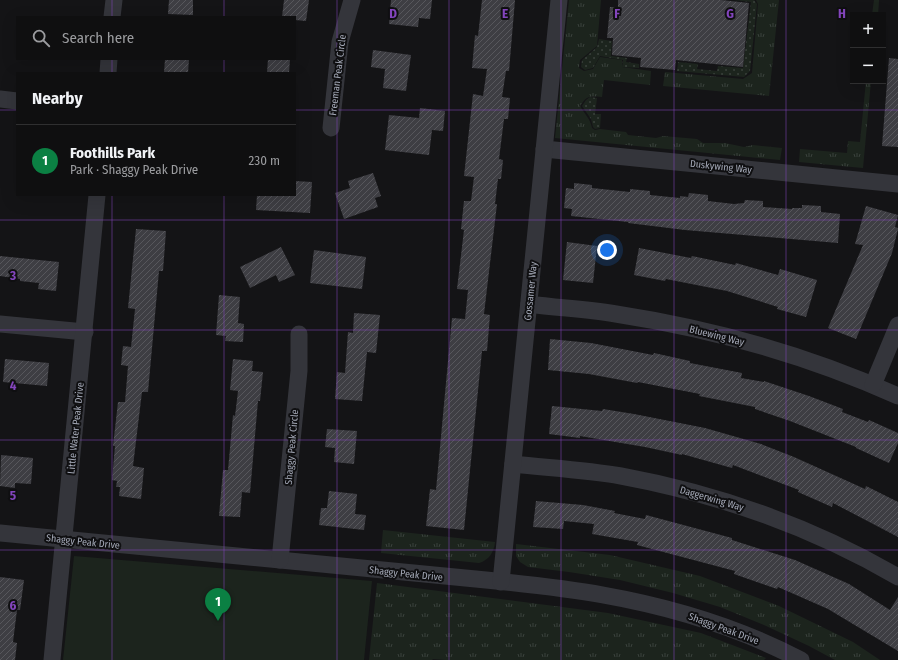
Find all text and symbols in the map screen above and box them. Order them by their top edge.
text: D [389,6,397,21]
text: E [502,6,508,21]
text: F [614,6,620,21]
text: G [726,6,734,21]
text: H [838,6,846,21]
map controls [850,12,886,84]
button: + [850,12,886,48]
search box [16,16,296,60]
icon: search [30,27,52,49]
text: Search here [62,29,134,47]
street label: Freeman Peak Circle [327,34,349,116]
button: − [850,48,886,84]
text: Nearby [32,88,83,109]
text: Foothills Park [70,144,155,162]
text: 1 [42,153,48,168]
text: 230 m [249,153,280,168]
street label: Duskywing Way [689,158,753,176]
text: Park · Shaggy Peak Drive [70,162,198,177]
your location [597,240,617,260]
street label: Gossamer Way [522,261,540,321]
text: 3 [9,268,16,283]
street label: Bluewing Way [688,323,746,349]
text: 4 [10,378,17,393]
street label: Little Water Peak Drive [65,382,87,475]
street label: Shaggy Peak Circle [283,409,301,485]
street label: Daggerwing Way [678,484,746,514]
text: 5 [10,488,16,503]
street label: Shaggy Peak Drive [45,532,120,552]
street label: Shaggy Peak Drive [368,564,443,584]
pin: 1 [205,588,231,621]
text: 6 [10,598,17,613]
street label: Shaggy Peak Drive [687,611,761,647]

